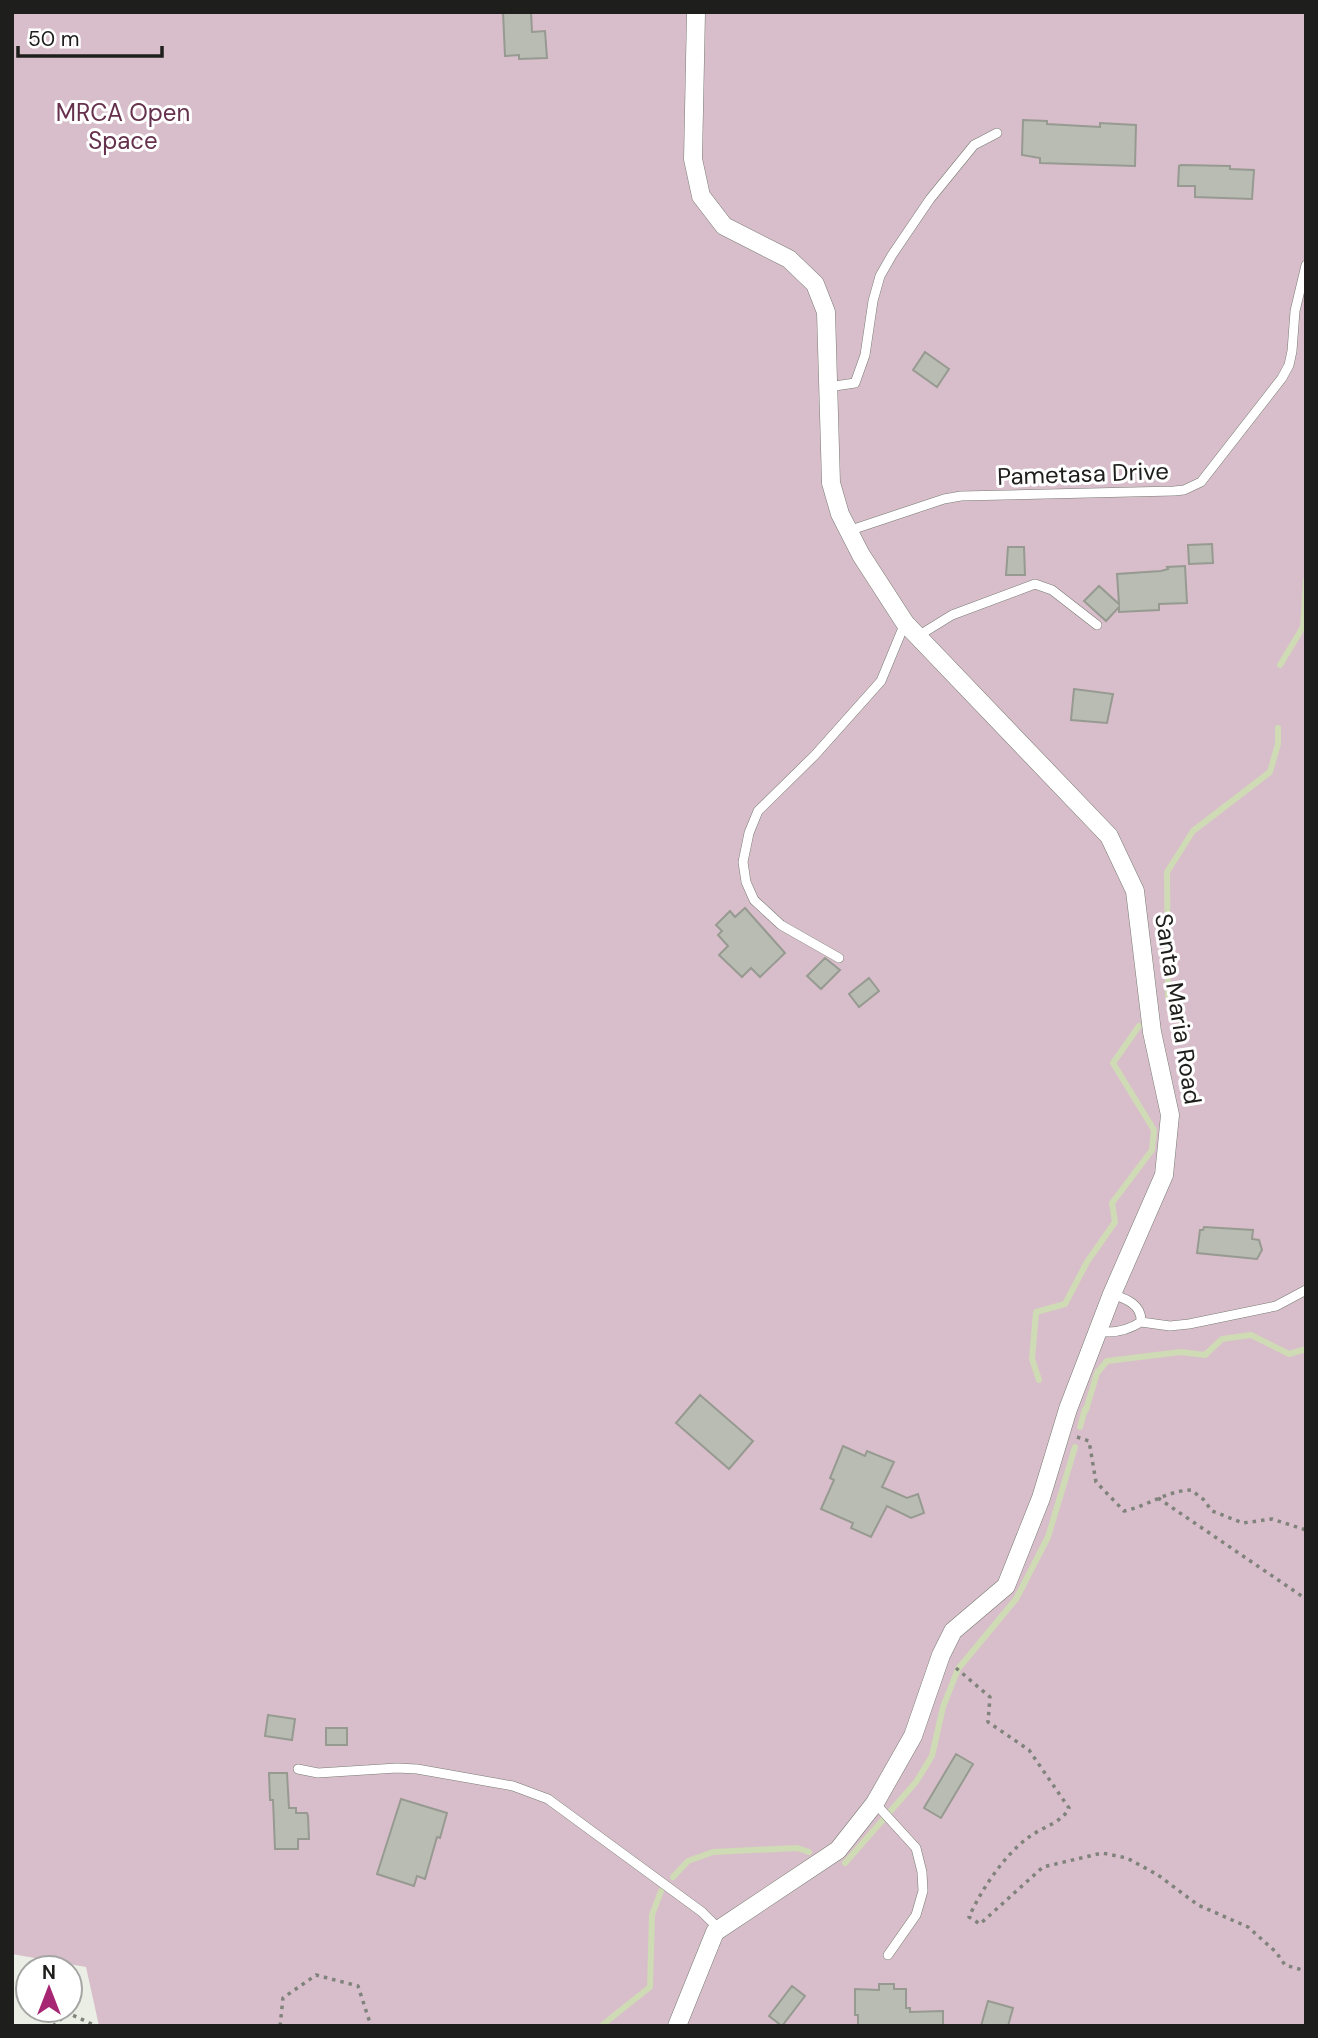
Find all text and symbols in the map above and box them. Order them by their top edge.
scale bar [18,14,161,58]
text: 50 m [28,25,79,53]
park label: MRCA Open Space [56,97,190,156]
street label: Pametasa Drive [997,455,1169,492]
street label: Santa Maria Road [1148,911,1209,1107]
north arrow [14,1954,84,2024]
text: N [42,1960,56,1985]

